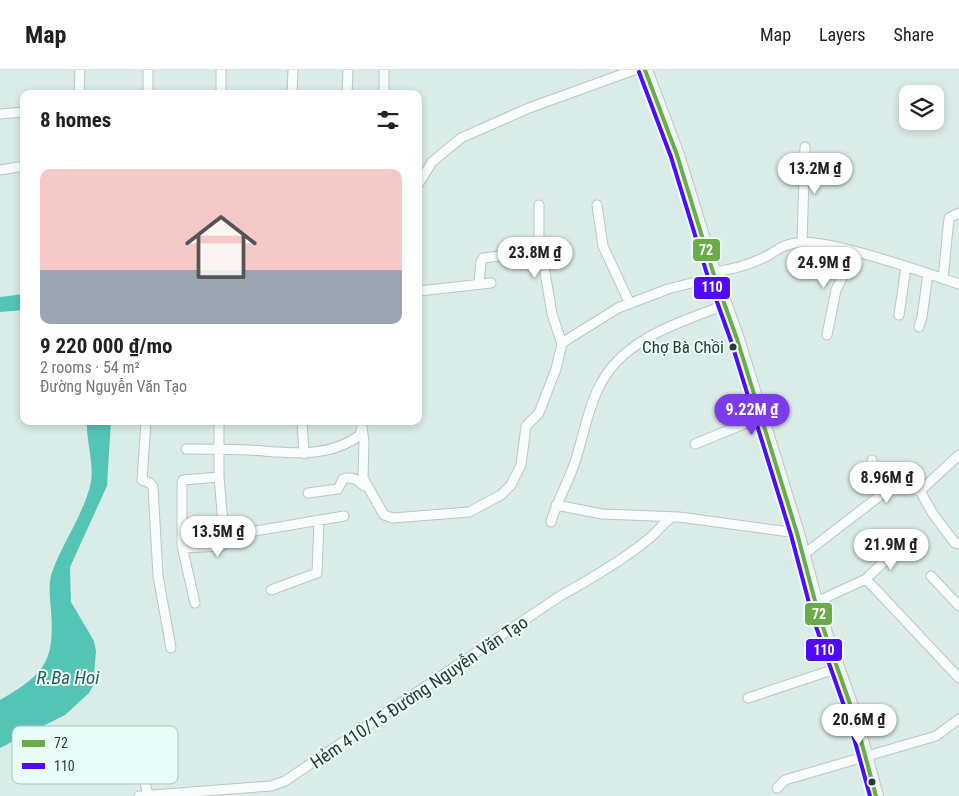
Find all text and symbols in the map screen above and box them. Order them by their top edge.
text: Map [25,21,66,49]
text: Map [760,24,791,45]
text: Layers [819,24,866,45]
text: Share [894,24,934,45]
map controls [899,85,944,130]
button: layers [899,85,944,130]
icon: filters [374,106,402,134]
text: 8 homes [40,108,111,132]
pin: 13.2M ₫ [769,152,861,195]
text: 13.2M ₫ [789,159,841,178]
icon: home [176,202,266,292]
pin: 23.8M ₫ [489,236,581,279]
line badge: 72 [692,238,721,262]
text: 72 [699,242,713,258]
text: 23.8M ₫ [509,243,561,262]
pin: 24.9M ₫ [778,246,870,289]
text: 24.9M ₫ [798,253,850,272]
line badge: 110 [693,276,731,300]
text: 110 [701,279,723,295]
text: 9 220 000 ₫/mo [40,334,173,358]
place label: Chợ Bà Chồi [642,337,724,357]
marker: Chợ Bà Chồi [728,342,738,352]
text: 2 rooms · 54 m² [40,358,140,377]
text: Đường Nguyễn Văn Tạo [40,377,187,396]
pin: 9.22M ₫ [706,394,798,436]
text: 9.22M ₫ [726,400,778,419]
pin: 8.96M ₫ [841,462,933,504]
text: 8.96M ₫ [861,468,913,487]
pin: 13.5M ₫ [172,516,264,558]
text: 13.5M ₫ [192,522,244,541]
pin: 21.9M ₫ [845,528,937,571]
text: 21.9M ₫ [865,535,917,554]
line badge: 72 [804,602,833,626]
text: 72 [812,606,826,622]
street label: Hẻm 410/15 Đường Nguyễn Văn Tạo [306,611,532,773]
line badge: 110 [805,638,843,662]
text: 110 [813,642,835,658]
water label: R.Ba Hoi [37,666,100,689]
pin: 20.6M ₫ [813,704,905,746]
text: 20.6M ₫ [833,710,885,729]
legend [12,726,178,784]
text: 72 [54,735,68,751]
text: 110 [54,758,75,774]
unlabelled marker [867,777,877,787]

